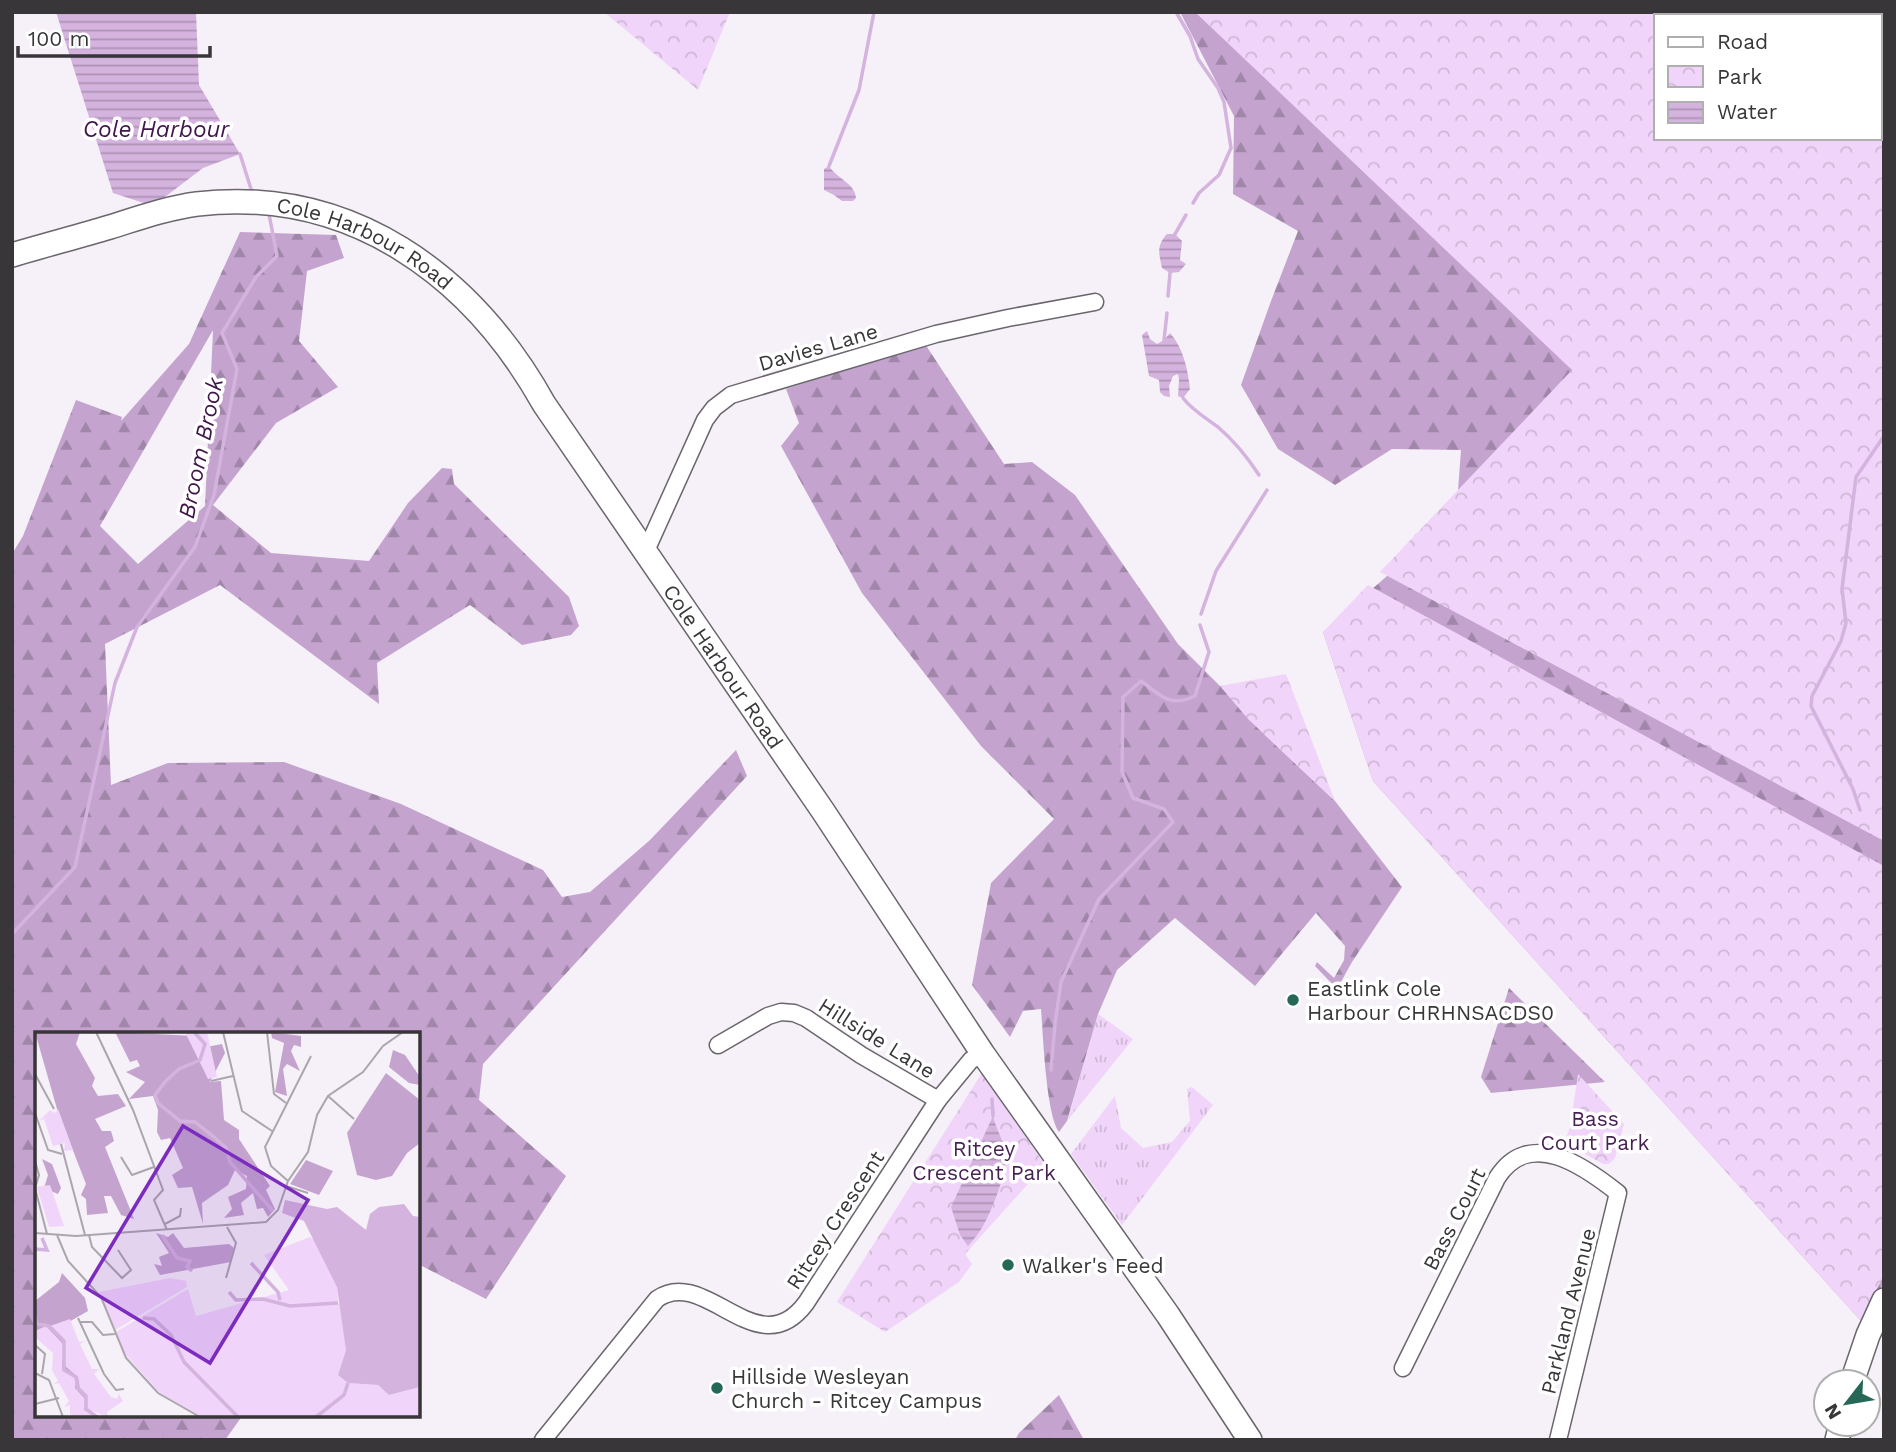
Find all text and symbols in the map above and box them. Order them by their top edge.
scale bar [18,14,210,58]
legend [1654,14,1882,140]
text: 100 m [28,26,90,51]
text: Road [1717,29,1768,54]
text: Park [1717,64,1762,89]
text: Water [1717,99,1778,124]
water label: Cole Harbour [83,116,230,143]
street label: Cole Harbour Road [275,192,458,295]
street label: Davies Lane [755,318,881,376]
water label: Broom Brook [173,374,229,521]
street label: Cole Harbour Road [659,579,789,753]
place label: Eastlink Cole Harbour CHRHNSACDS0 [1307,976,1554,1025]
street label: Hillside Lane [814,992,940,1084]
marker: Eastlink Cole Harbour CHRHNSACDS0 [1285,992,1301,1008]
inset map [35,1032,420,1417]
park label: Bass Court Park [1540,1106,1650,1155]
park label: Ritcey Crescent Park [912,1136,1056,1185]
street label: Ritcey Crescent [781,1146,889,1294]
street label: Bass Court [1418,1163,1491,1274]
street label: Parkland Avenue [1535,1225,1601,1397]
place label: Walker's Feed [1022,1253,1164,1278]
marker: Walker's Feed [1000,1257,1016,1273]
place label: Hillside Wesleyan Church - Ritcey Campus [731,1364,982,1413]
north arrow [1812,1368,1882,1438]
marker: Hillside Wesleyan Church - Ritcey Campus [709,1380,725,1396]
text: N [1819,1400,1846,1423]

